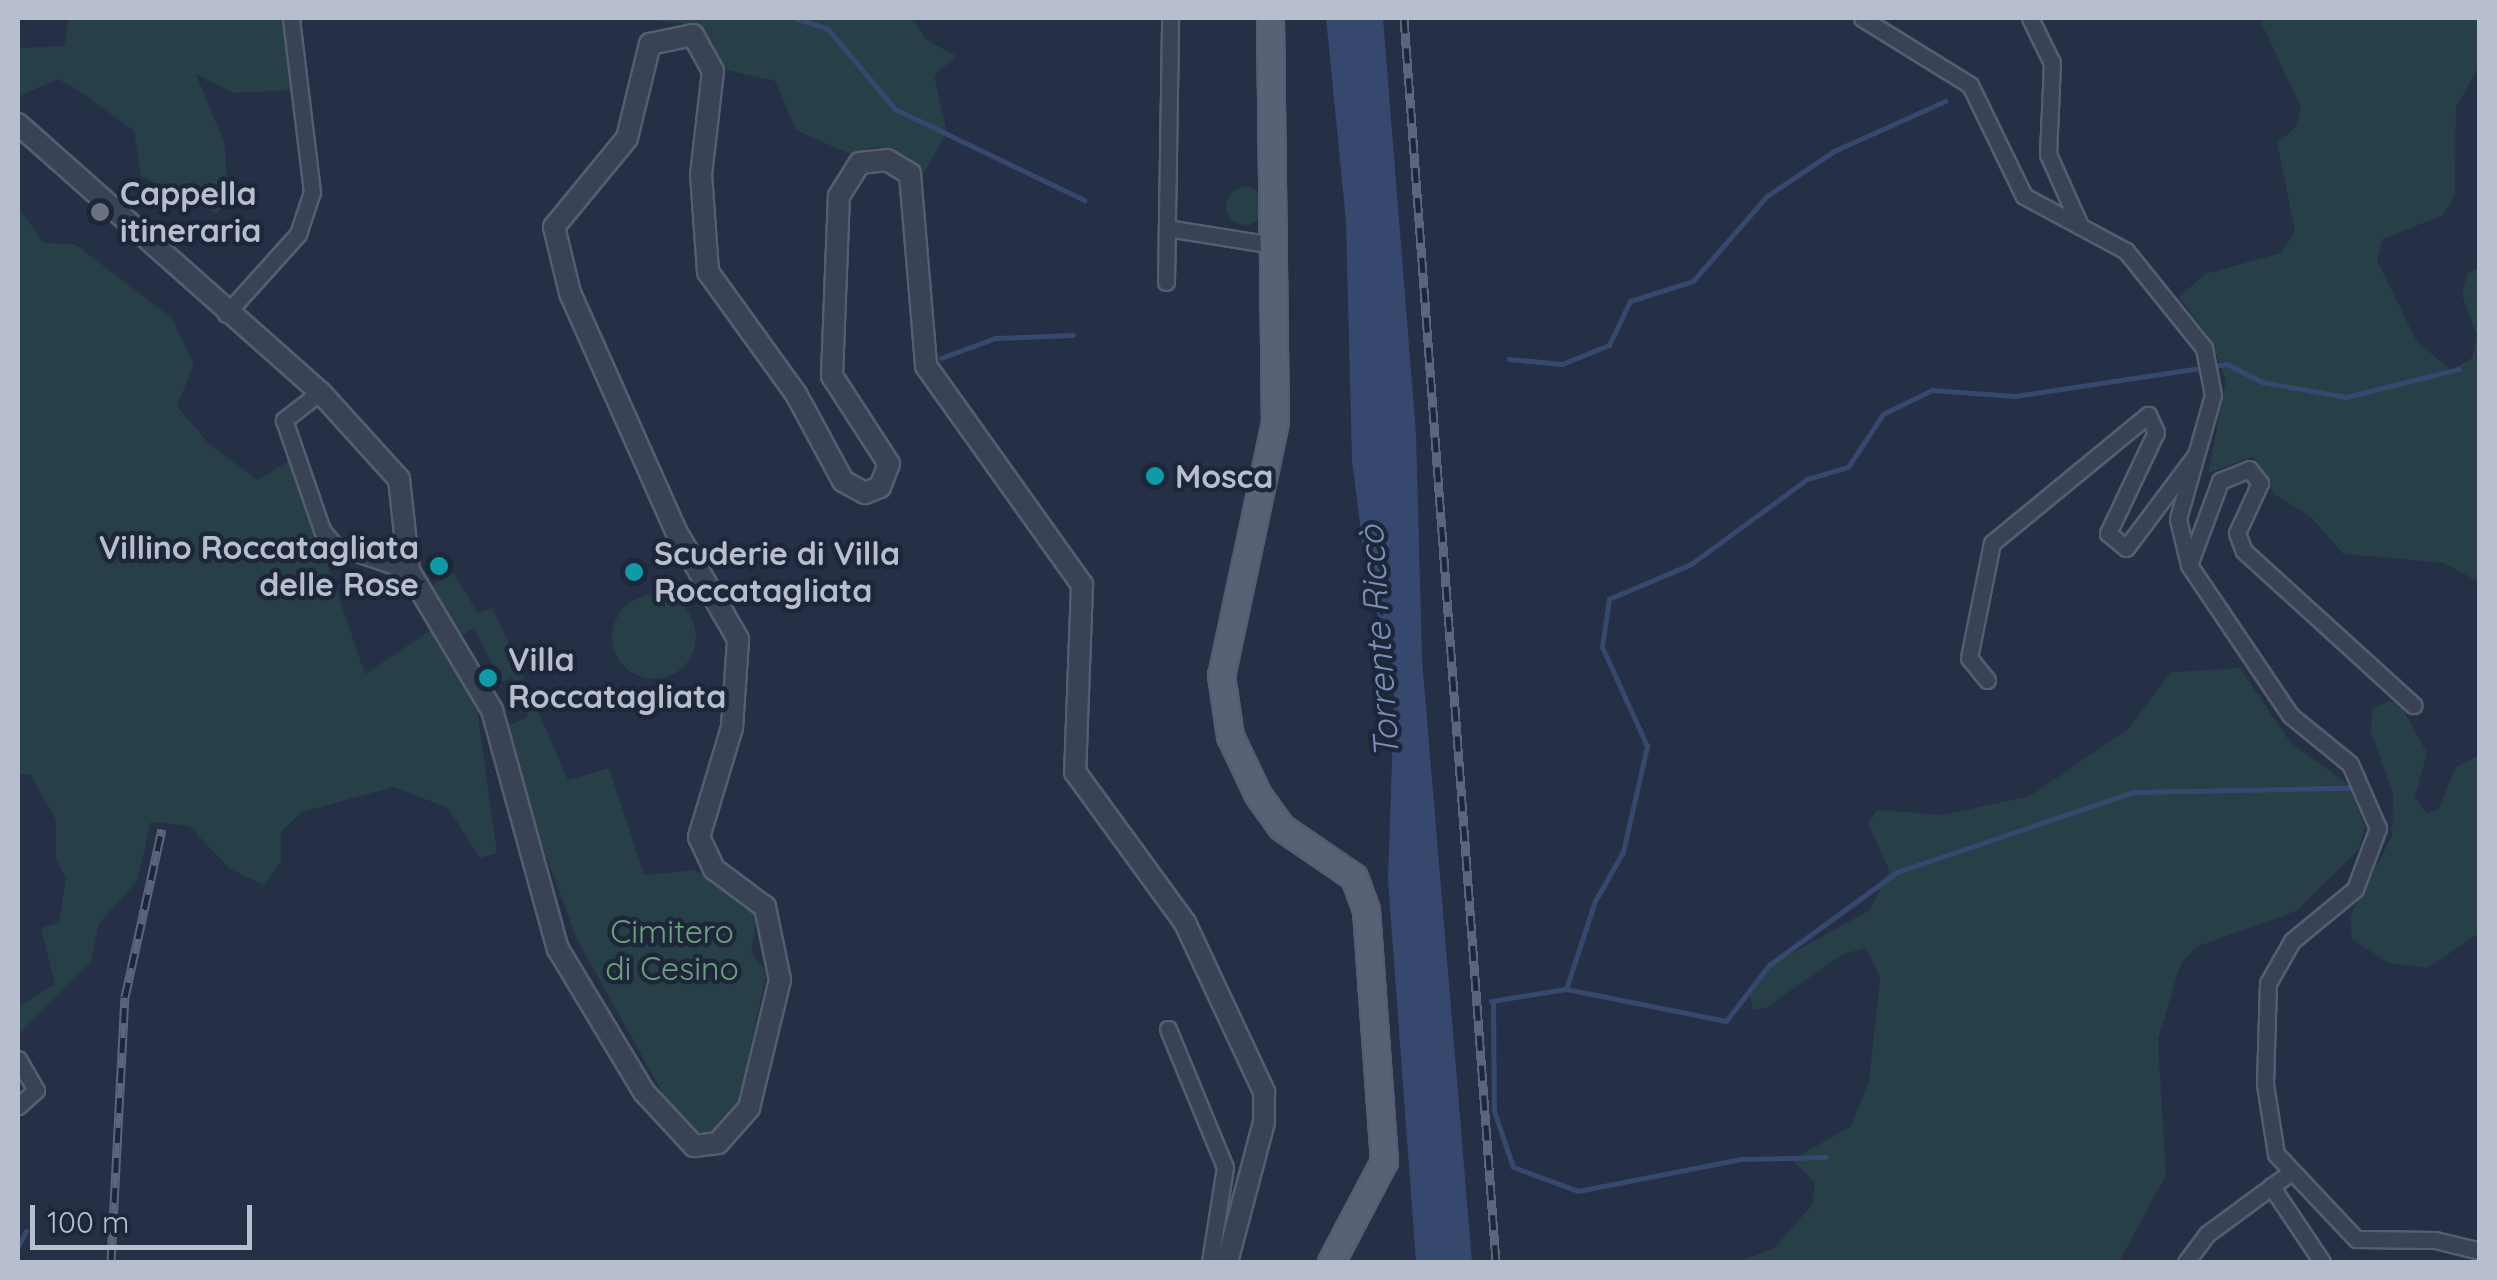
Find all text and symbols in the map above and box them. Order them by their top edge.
place label: Cappella itineraria [120,175,261,250]
marker: Cappella itineraria [89,201,111,223]
place label: Mosca [1175,457,1273,495]
marker: Mosca [1144,465,1166,487]
water label: Torrente Riccò [1349,524,1407,760]
place label: Villino Roccatagliata delle Rose [99,529,419,604]
place label: Scuderie di Villa Roccatagliata [654,535,900,610]
marker: Villino Roccatagliata delle Rose [428,555,450,577]
marker: Scuderie di Villa Roccatagliata [623,561,645,583]
place label: Villa Roccatagliata [508,641,726,716]
marker: Villa Roccatagliata [477,667,499,689]
park label: Cimitero di Cesino [605,913,739,988]
scale bar [35,1185,258,1247]
text: 100 m [47,1203,129,1241]

